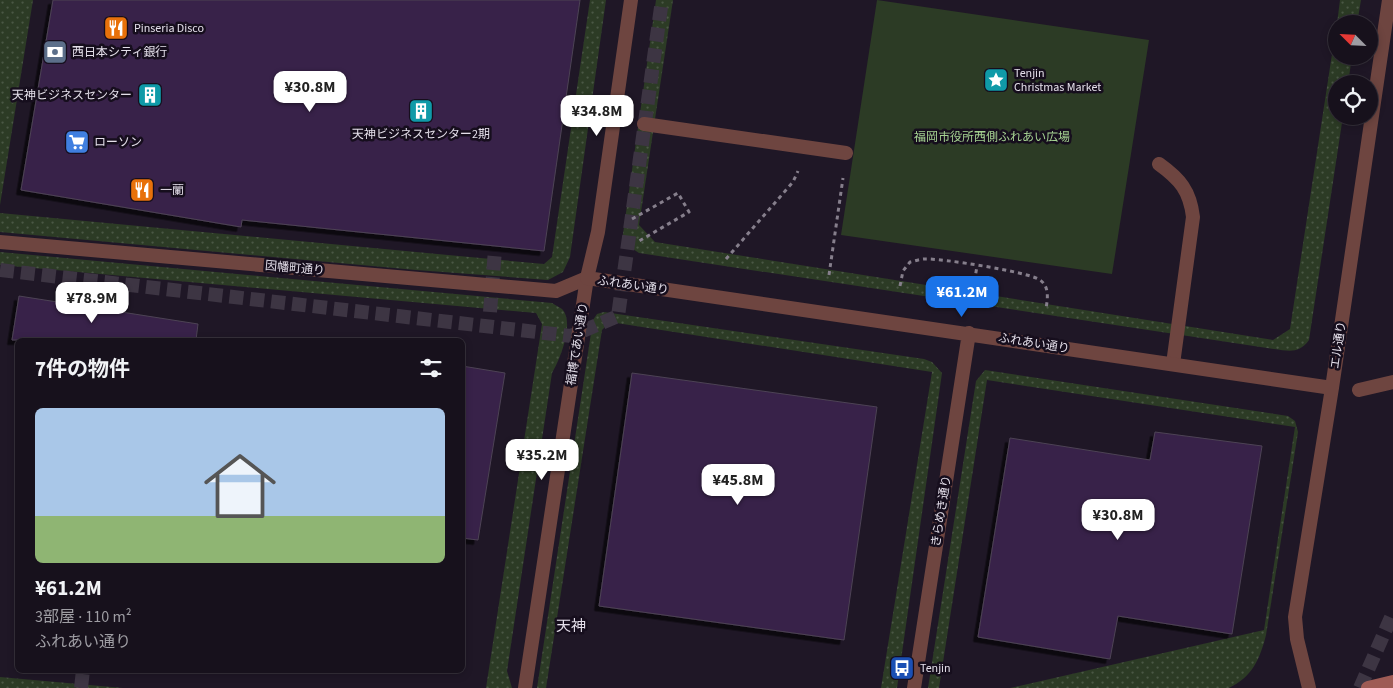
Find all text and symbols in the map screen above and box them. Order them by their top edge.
restaurant icon: Pinseria Disco [103,15,129,41]
north arrow [1328,15,1378,65]
map controls [1328,15,1378,125]
place label: Pinseria Disco [134,20,204,37]
bank icon: 西日本シティ銀行 [42,39,68,65]
place label: 西日本シティ銀行 [72,44,167,61]
place label: Tenjin Christmas Market [1014,65,1101,96]
place icon: Tenjin Christmas Market [983,67,1009,93]
pin: ¥30.8M [269,70,351,113]
button: locate [1328,75,1378,125]
text: ¥30.8M [285,76,335,98]
building icon: 天神ビジネスセンター [137,82,163,108]
place label: 天神ビジネスセンター [12,87,132,104]
pin: ¥34.8M [556,94,638,137]
building icon: 天神ビジネスセンター2期 [408,98,434,124]
text: ¥34.8M [572,100,622,122]
place label: 天神ビジネスセンター2期 [352,126,490,143]
supermarket icon: ローソン [64,129,90,155]
park label: 福岡市役所西側ふれあい広場 [914,129,1070,146]
place label: ローソン [94,134,142,151]
restaurant icon: 一蘭 [129,177,155,203]
place label: 一蘭 [160,182,184,199]
street label: 因幡町通り [264,257,326,280]
street label: ふれあい通り [596,272,670,299]
pin: ¥61.2M [921,276,1003,318]
text: ¥61.2M [937,281,987,303]
pin: ¥78.9M [51,282,133,324]
text: ¥78.9M [67,287,117,309]
street label: 福博であい通り [563,301,592,387]
street label: エル通り [1327,320,1350,370]
street label: ふれあい通り [997,329,1071,358]
text: 7件の物件 [35,354,130,384]
icon: filters [417,354,445,382]
pin: ¥35.2M [501,438,583,481]
icon: home [195,441,285,531]
text: ¥35.2M [517,444,567,466]
pin: ¥45.8M [697,464,779,506]
text: ¥45.8M [713,469,763,491]
street label: きらめき通り [927,474,956,548]
pin: ¥30.8M [1077,498,1159,541]
text: ¥30.8M [1093,504,1143,526]
text: ¥61.2M [35,573,102,603]
text: 3部屋 · 110 m² [35,606,132,628]
district label: 天神 [556,616,586,637]
text: ふれあい通り [35,631,131,653]
bus stop icon: Tenjin [889,655,915,681]
place label: Tenjin [920,660,951,677]

